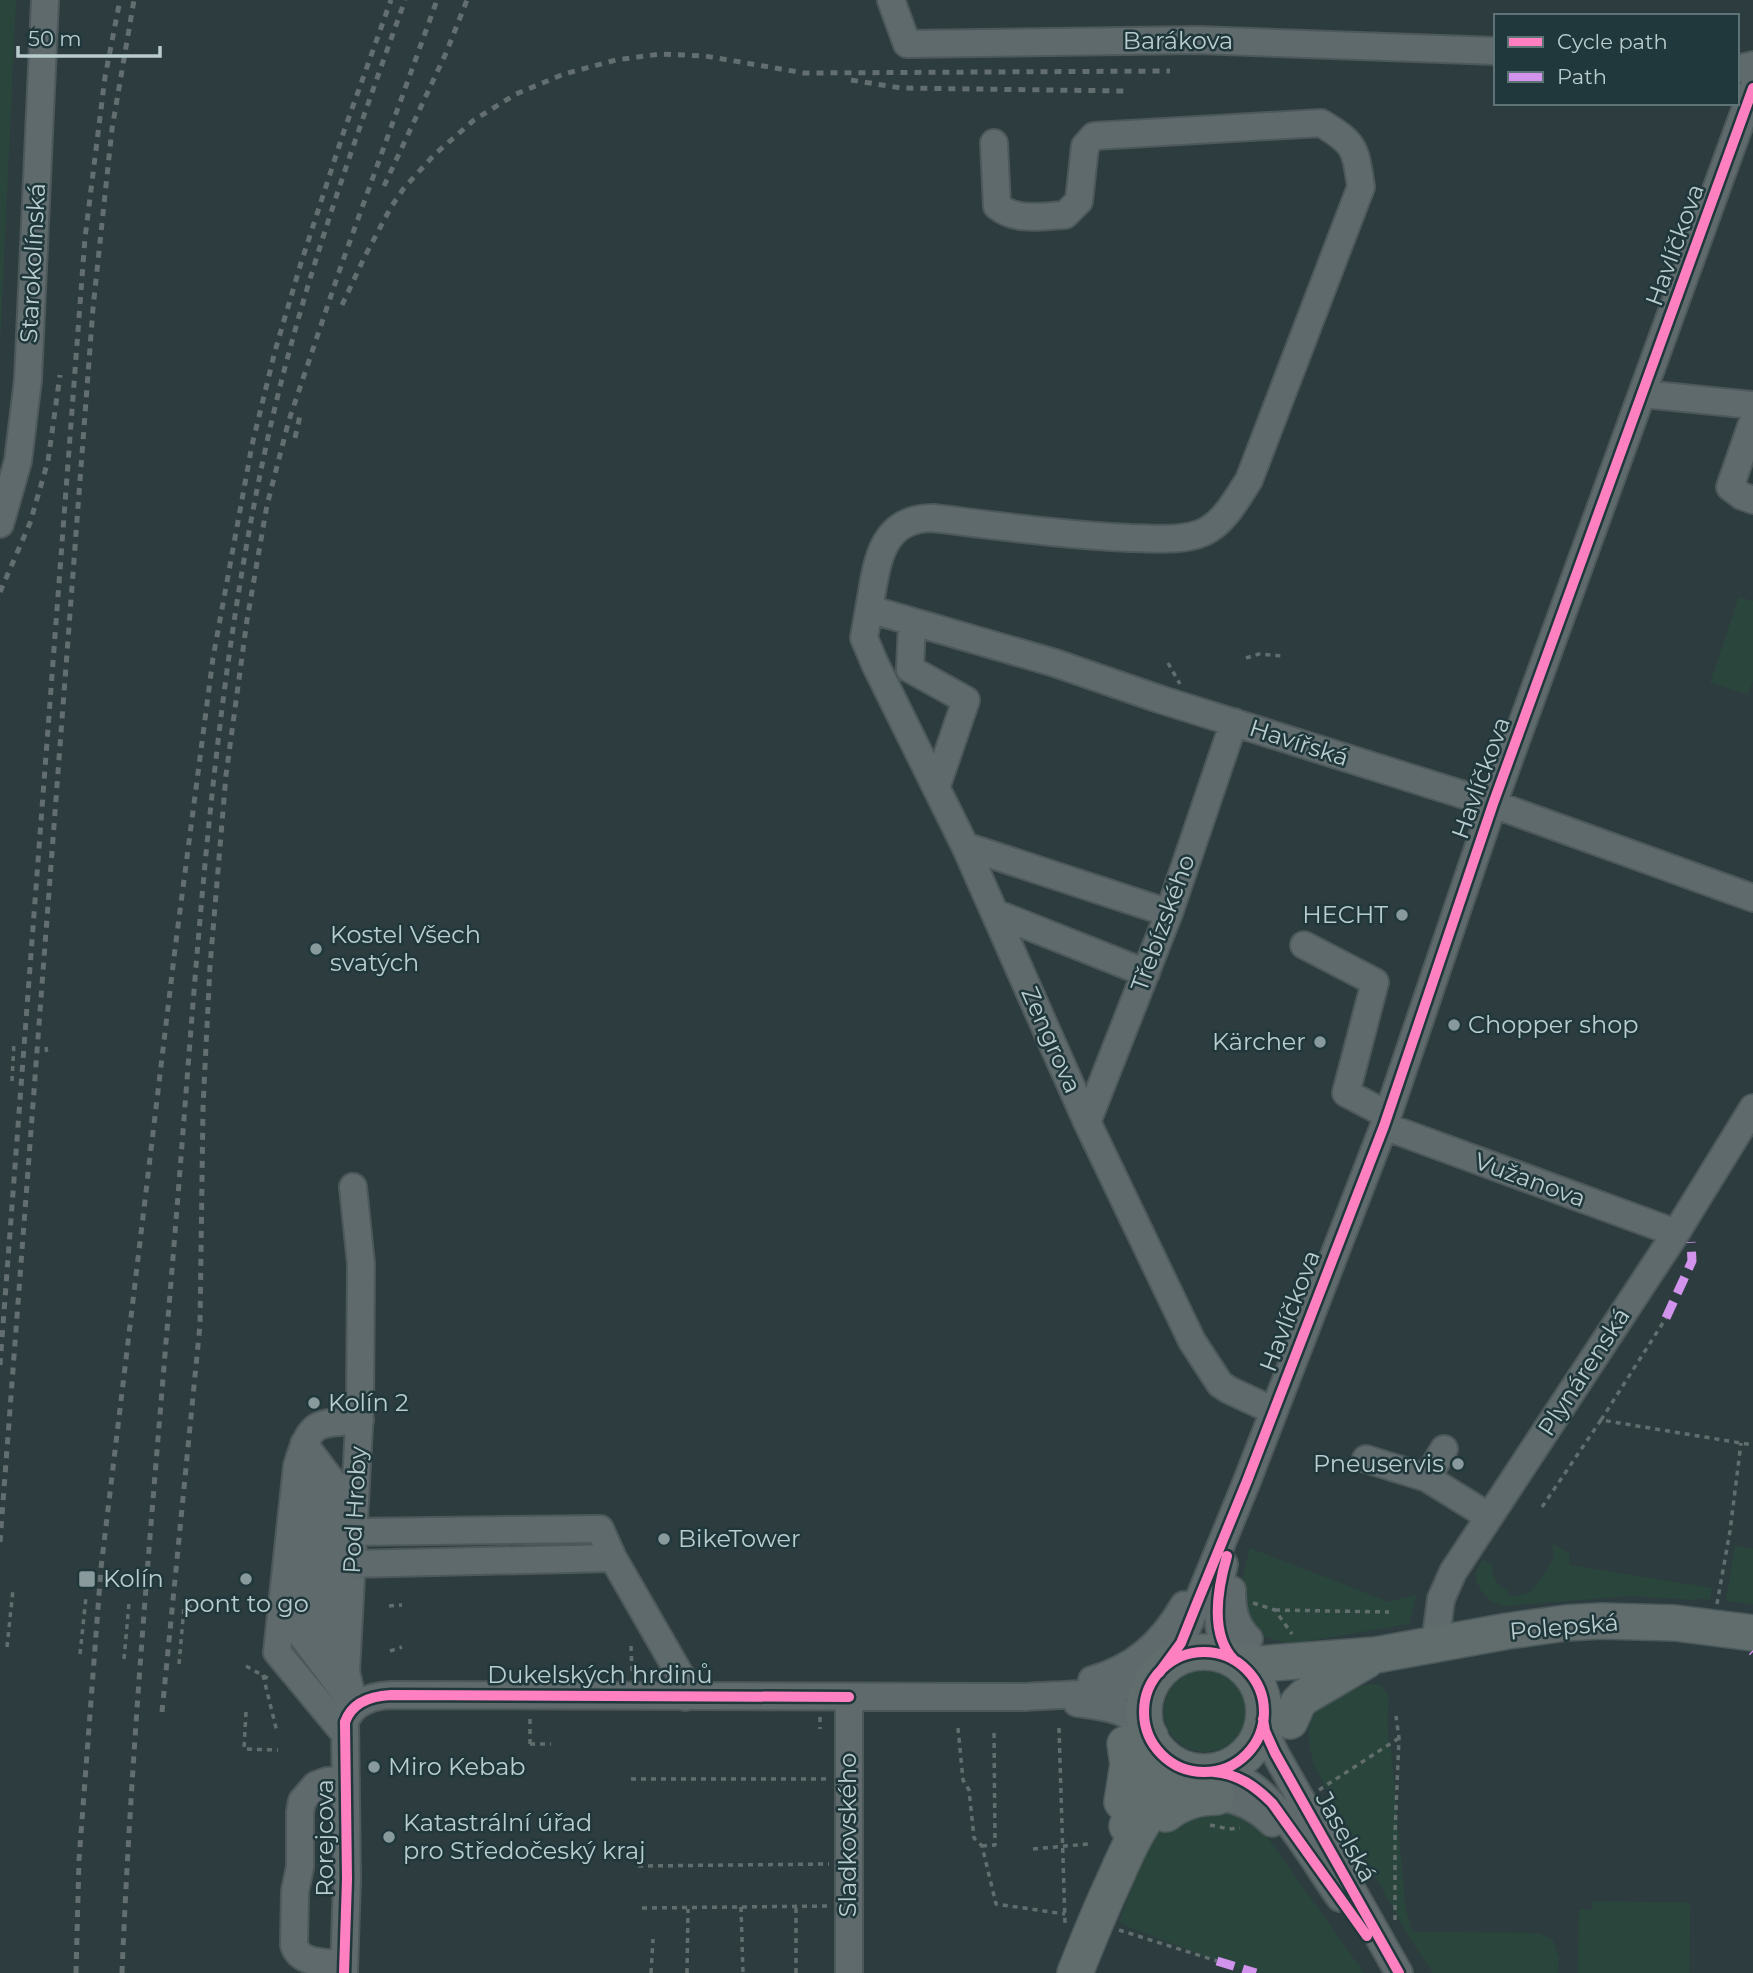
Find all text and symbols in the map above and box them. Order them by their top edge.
scale bar [18,14,159,58]
legend [1494,14,1739,105]
text: 50 m [28,26,82,51]
street label: Barákova [1123,26,1233,55]
text: Cycle path [1557,29,1668,54]
text: Path [1557,64,1607,89]
street label: Havlíčkova [1639,180,1710,310]
street label: Starokolínská [14,182,51,344]
street label: Havířská [1246,713,1352,772]
street label: Havlíčkova [1445,713,1516,843]
street label: Třebízského [1124,850,1201,995]
place label: HECHT [1302,900,1388,929]
marker: HECHT [1394,907,1410,923]
place label: Kostel Všech svatých [330,920,481,977]
marker: Kostel Všech svatých [308,941,324,957]
street label: Zengrova [1015,982,1088,1097]
place label: Chopper shop [1468,1010,1639,1039]
marker: Chopper shop [1446,1017,1462,1033]
place label: Kärcher [1212,1027,1306,1056]
marker: Kärcher [1312,1034,1328,1050]
street label: Vužanova [1471,1146,1590,1213]
street label: Havlíčkova [1253,1246,1326,1376]
street label: Plynárenská [1531,1302,1636,1441]
place label: Kolín 2 [328,1388,409,1417]
marker: Kolín 2 [306,1395,322,1411]
street label: Pod Hroby [337,1446,372,1574]
place label: Pneuservis [1313,1449,1444,1478]
marker: Pneuservis [1450,1456,1466,1472]
place label: BikeTower [678,1524,801,1553]
marker: BikeTower [656,1531,672,1547]
place label: Kolín [103,1564,164,1593]
marker: Kolín [77,1569,97,1589]
marker: pont to go [238,1571,254,1587]
place label: pont to go [183,1589,309,1618]
street label: Polepská [1508,1607,1620,1646]
street label: Dukelských hrdinů [487,1660,713,1689]
place label: Miro Kebab [388,1752,526,1781]
street label: Sladkovského [833,1753,862,1917]
marker: Miro Kebab [366,1759,382,1775]
street label: Rorejcova [310,1779,339,1897]
street label: Jaselská [1309,1786,1383,1887]
place label: Katastrální úřad pro Středočeský kraj [403,1808,646,1865]
marker: Katastrální úřad pro Středočeský kraj [381,1829,397,1845]

